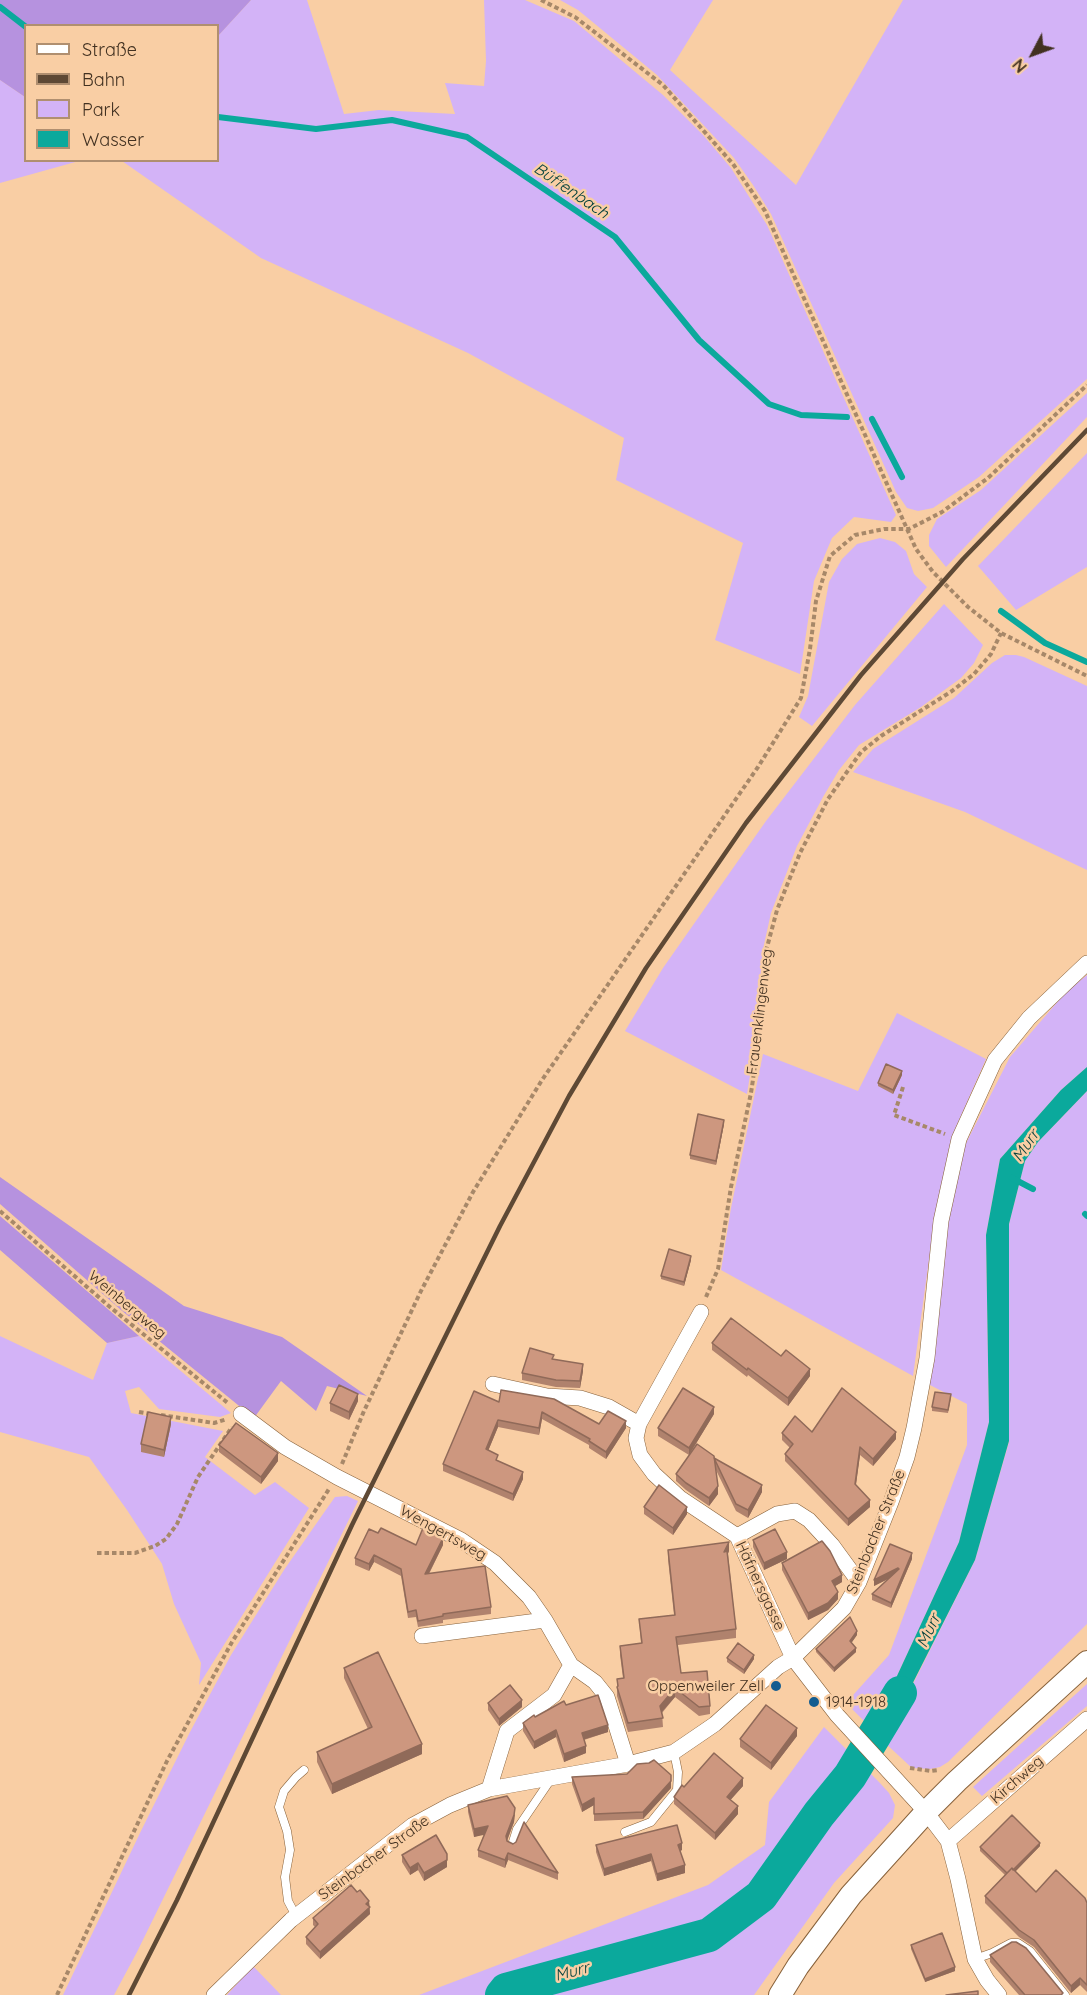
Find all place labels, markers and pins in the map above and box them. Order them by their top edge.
place label: Oppenweiler Zell [648,1677,764,1695]
marker: Oppenweiler Zell [769,1679,783,1693]
place label: 1914-1918 [826,1693,886,1711]
marker: 1914-1918 [807,1695,821,1709]

